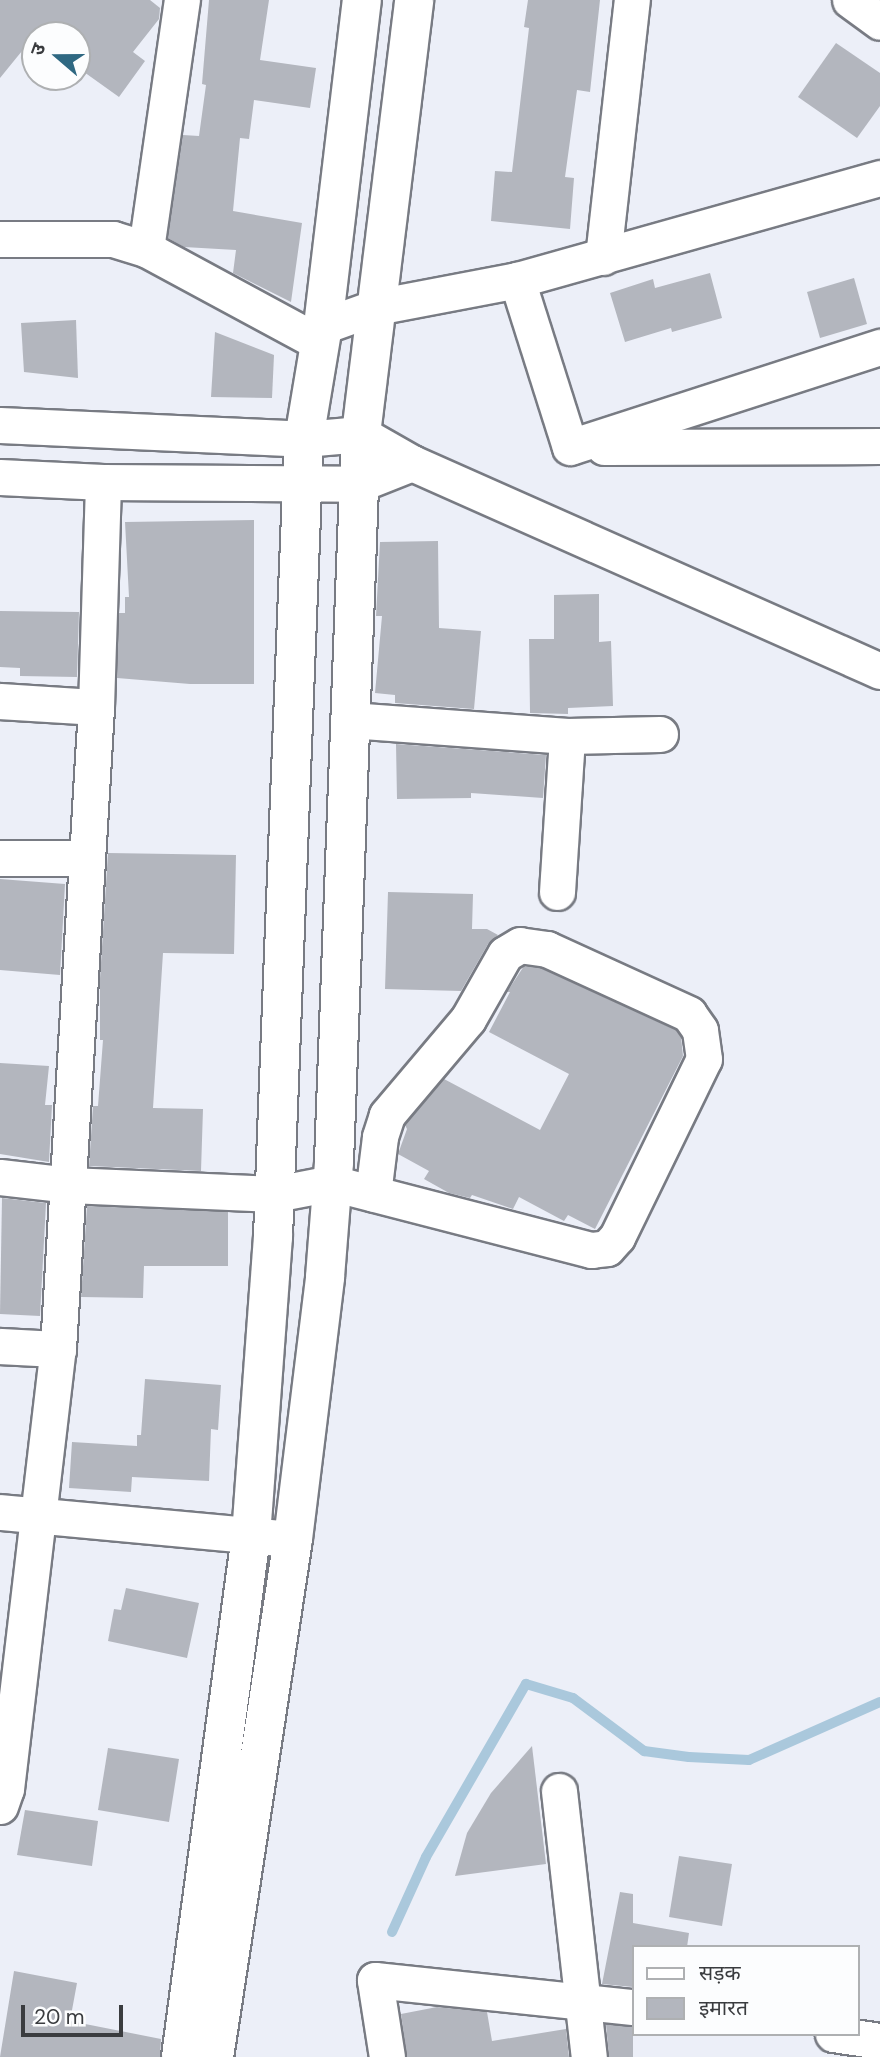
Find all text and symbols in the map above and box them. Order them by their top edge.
north arrow [21,21,91,91]
text: उ [24,40,51,59]
legend [632,1945,859,2036]
text: सड़क [699,1959,741,1987]
scale bar [24,1990,126,2034]
text: इमारत [699,1994,748,2022]
text: 20 m [34,2003,85,2031]

